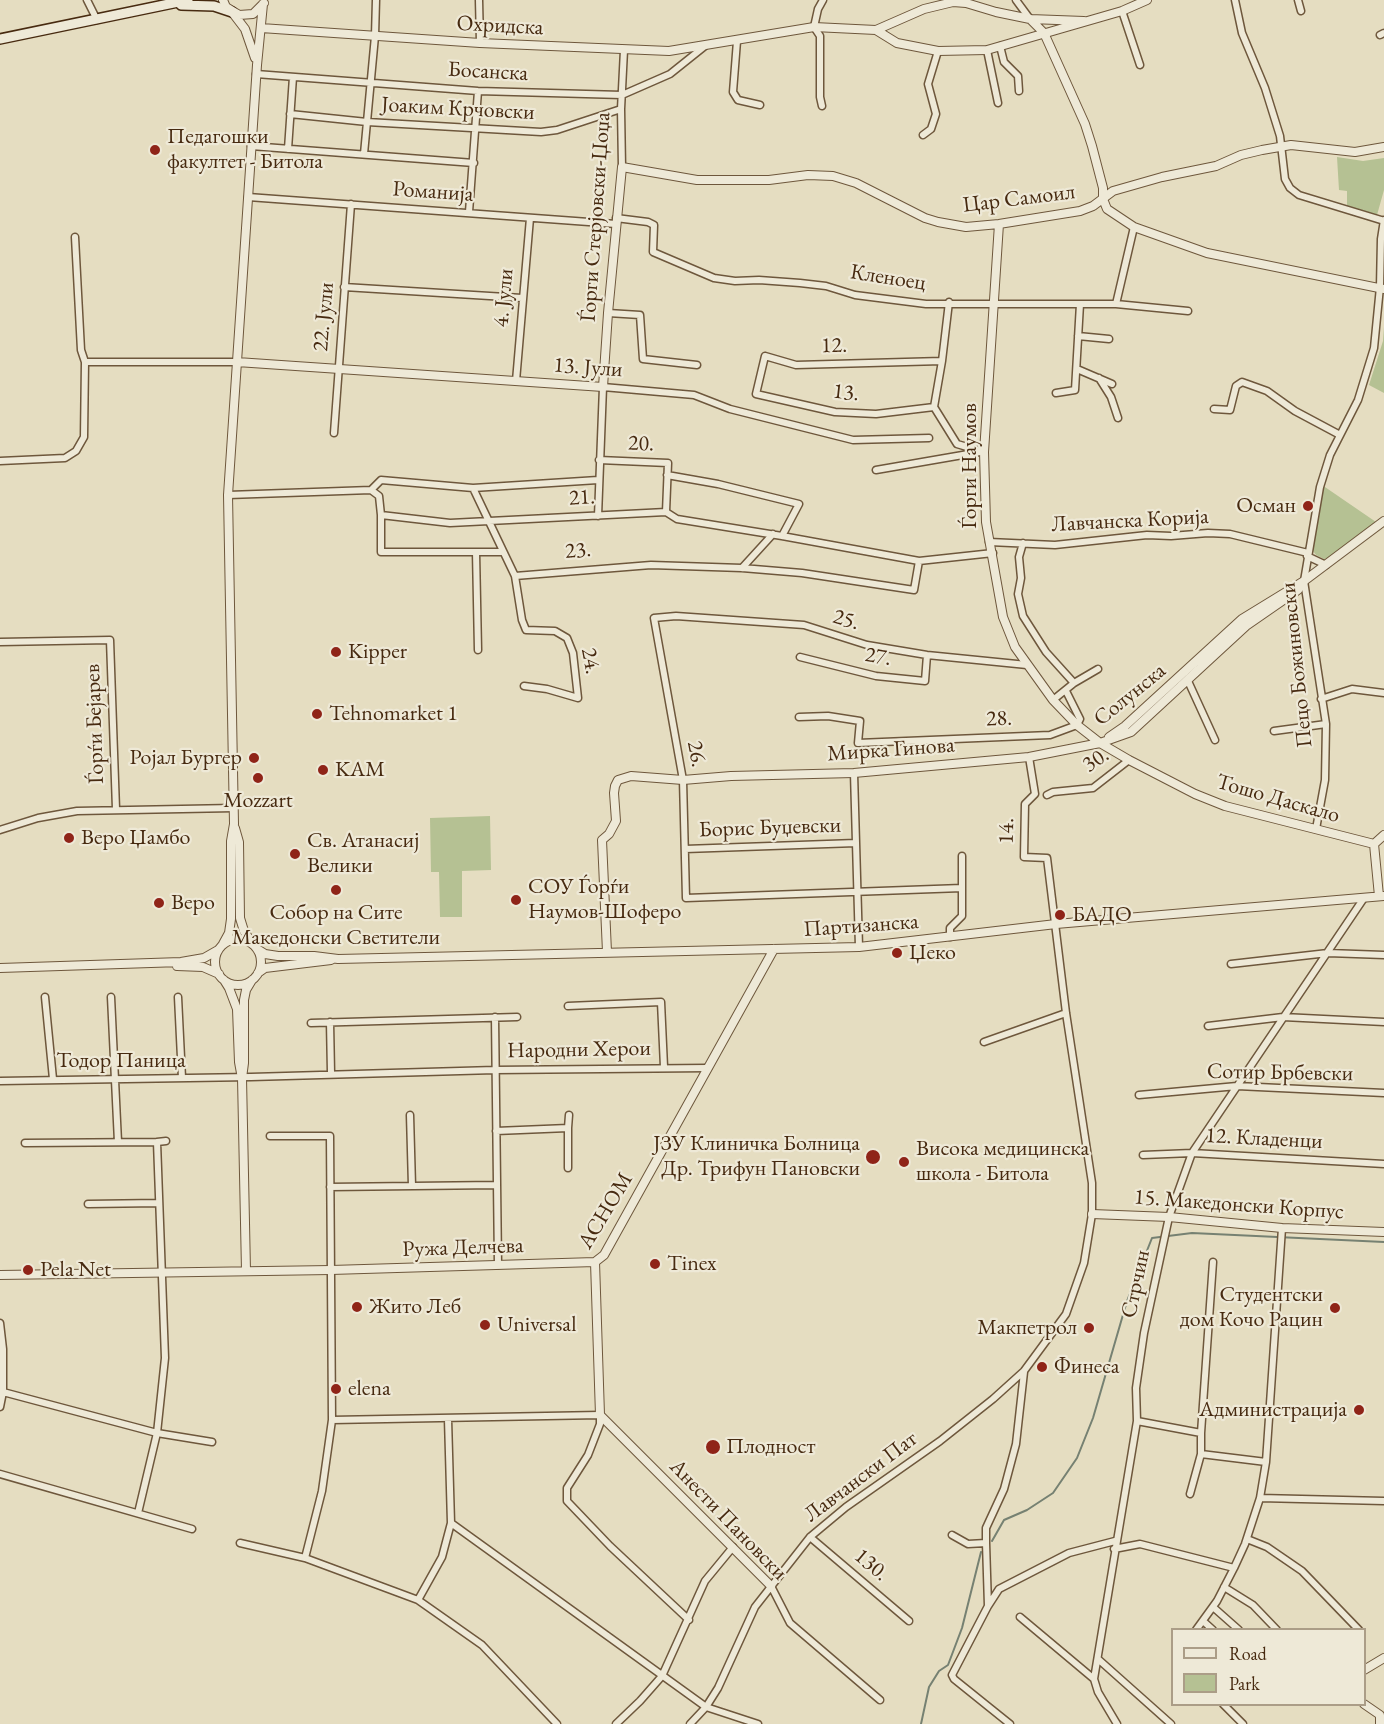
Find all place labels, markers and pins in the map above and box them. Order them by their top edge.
place label: Педагошки факултет - Битола [167,124,323,176]
marker: Педагошки факултет - Битола [148,143,162,157]
place label: Осман [1236,493,1296,519]
marker: Осман [1301,499,1315,513]
place label: Kipper [348,639,407,665]
marker: Kipper [329,645,343,659]
place label: Tehnomarket 1 [329,701,458,727]
marker: Tehnomarket 1 [310,707,324,721]
place label: Ројал Бургер [130,745,242,771]
marker: Ројал Бургер [247,751,261,765]
place label: KAM [335,757,385,783]
marker: KAM [316,763,330,777]
marker: Mozzart [251,771,265,785]
place label: Mozzart [223,788,293,814]
place label: Веро Џамбо [81,825,190,851]
place label: Св. Атанасиј Велики [307,828,419,879]
marker: Веро Џамбо [62,831,76,845]
marker: Св. Атанасиј Велики [288,847,302,861]
place label: СОУ Ѓорѓи Наумов-Шоферо [528,874,681,926]
marker: Собор на Сите Македонски Светители [329,883,343,897]
place label: Веро [171,890,215,916]
marker: СОУ Ѓорѓи Наумов-Шоферо [509,893,523,907]
marker: Веро [152,896,166,910]
place label: Собор на Сите Македонски Светители [232,900,440,951]
place label: БАДО [1072,902,1132,928]
marker: БАДО [1053,908,1067,922]
place label: Џеко [909,940,956,966]
marker: Џеко [890,946,904,960]
place label: ЈЗУ Клиничка Болница Др. Трифун Пановски [653,1131,860,1182]
place label: Висока медицинска школа - Битола [916,1136,1089,1188]
marker: ЈЗУ Клиничка Болница Др. Трифун Пановски [864,1148,882,1166]
marker: Висока медицинска школа - Битола [897,1155,911,1169]
place label: Tinex [667,1251,716,1277]
place label: Pela Net [40,1257,111,1283]
marker: Tinex [648,1257,662,1271]
marker: Pela Net [21,1263,35,1277]
place label: Студентски дом Кочо Рацин [1180,1282,1323,1334]
place label: Жито Леб [369,1294,461,1320]
marker: Жито Леб [350,1300,364,1314]
marker: Студентски дом Кочо Рацин [1328,1301,1342,1315]
place label: Universal [497,1312,576,1338]
place label: Макпетрол [977,1315,1077,1341]
marker: Universal [478,1318,492,1332]
marker: Макпетрол [1082,1321,1096,1335]
place label: Финеса [1054,1354,1120,1380]
marker: Финеса [1035,1360,1049,1374]
place label: elena [348,1376,391,1402]
marker: elena [329,1382,343,1396]
place label: Администрација [1199,1397,1347,1423]
marker: Администрација [1352,1403,1366,1417]
place label: Плодност [726,1434,815,1460]
marker: Плодност [704,1438,722,1456]

